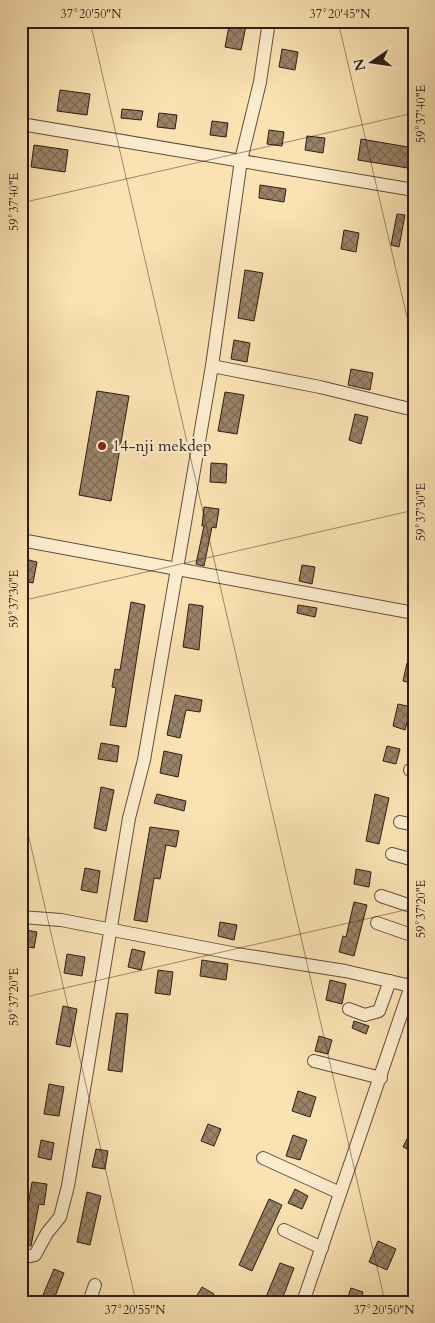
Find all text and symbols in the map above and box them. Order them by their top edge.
text: 37°20'50"N [61,6,122,22]
text: 37°20'45"N [310,6,371,22]
north arrow [348,38,398,88]
text: N [349,57,370,73]
text: 59°37'40"E [413,85,429,143]
text: 59°37'40"E [6,173,22,231]
place label: 14-nji mekdep [112,435,212,457]
marker: 14-nji mekdep [96,440,108,452]
text: 59°37'30"E [413,483,429,541]
text: 59°37'30"E [6,570,22,628]
text: 59°37'20"E [413,880,429,938]
text: 59°37'20"E [6,968,22,1026]
text: 37°20'55"N [105,1302,166,1318]
text: 37°20'50"N [354,1302,415,1318]

